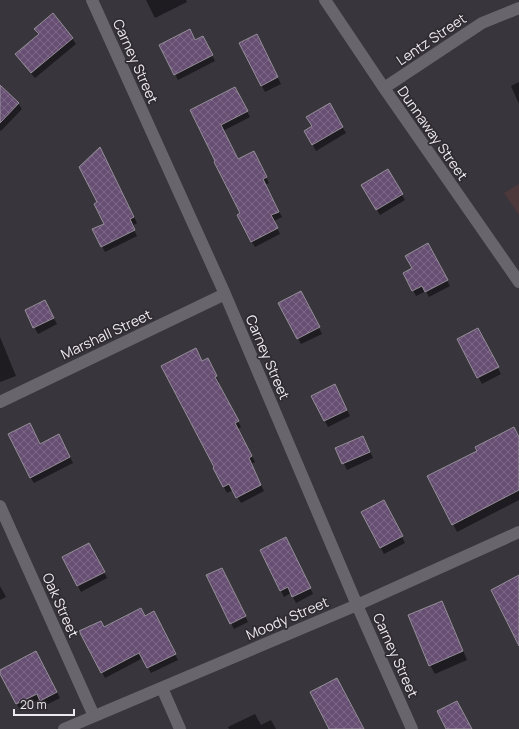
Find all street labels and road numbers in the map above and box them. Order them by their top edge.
street label: Lentz Street [392,8,470,69]
street label: Carney Street [109,16,163,107]
street label: Dunnaway Street [393,82,473,184]
street label: Marshall Street [57,304,155,363]
street label: Carney Street [242,312,295,403]
street label: Oak Street [38,570,84,641]
street label: Moody Street [243,592,332,644]
street label: Carney Street [369,610,423,701]

